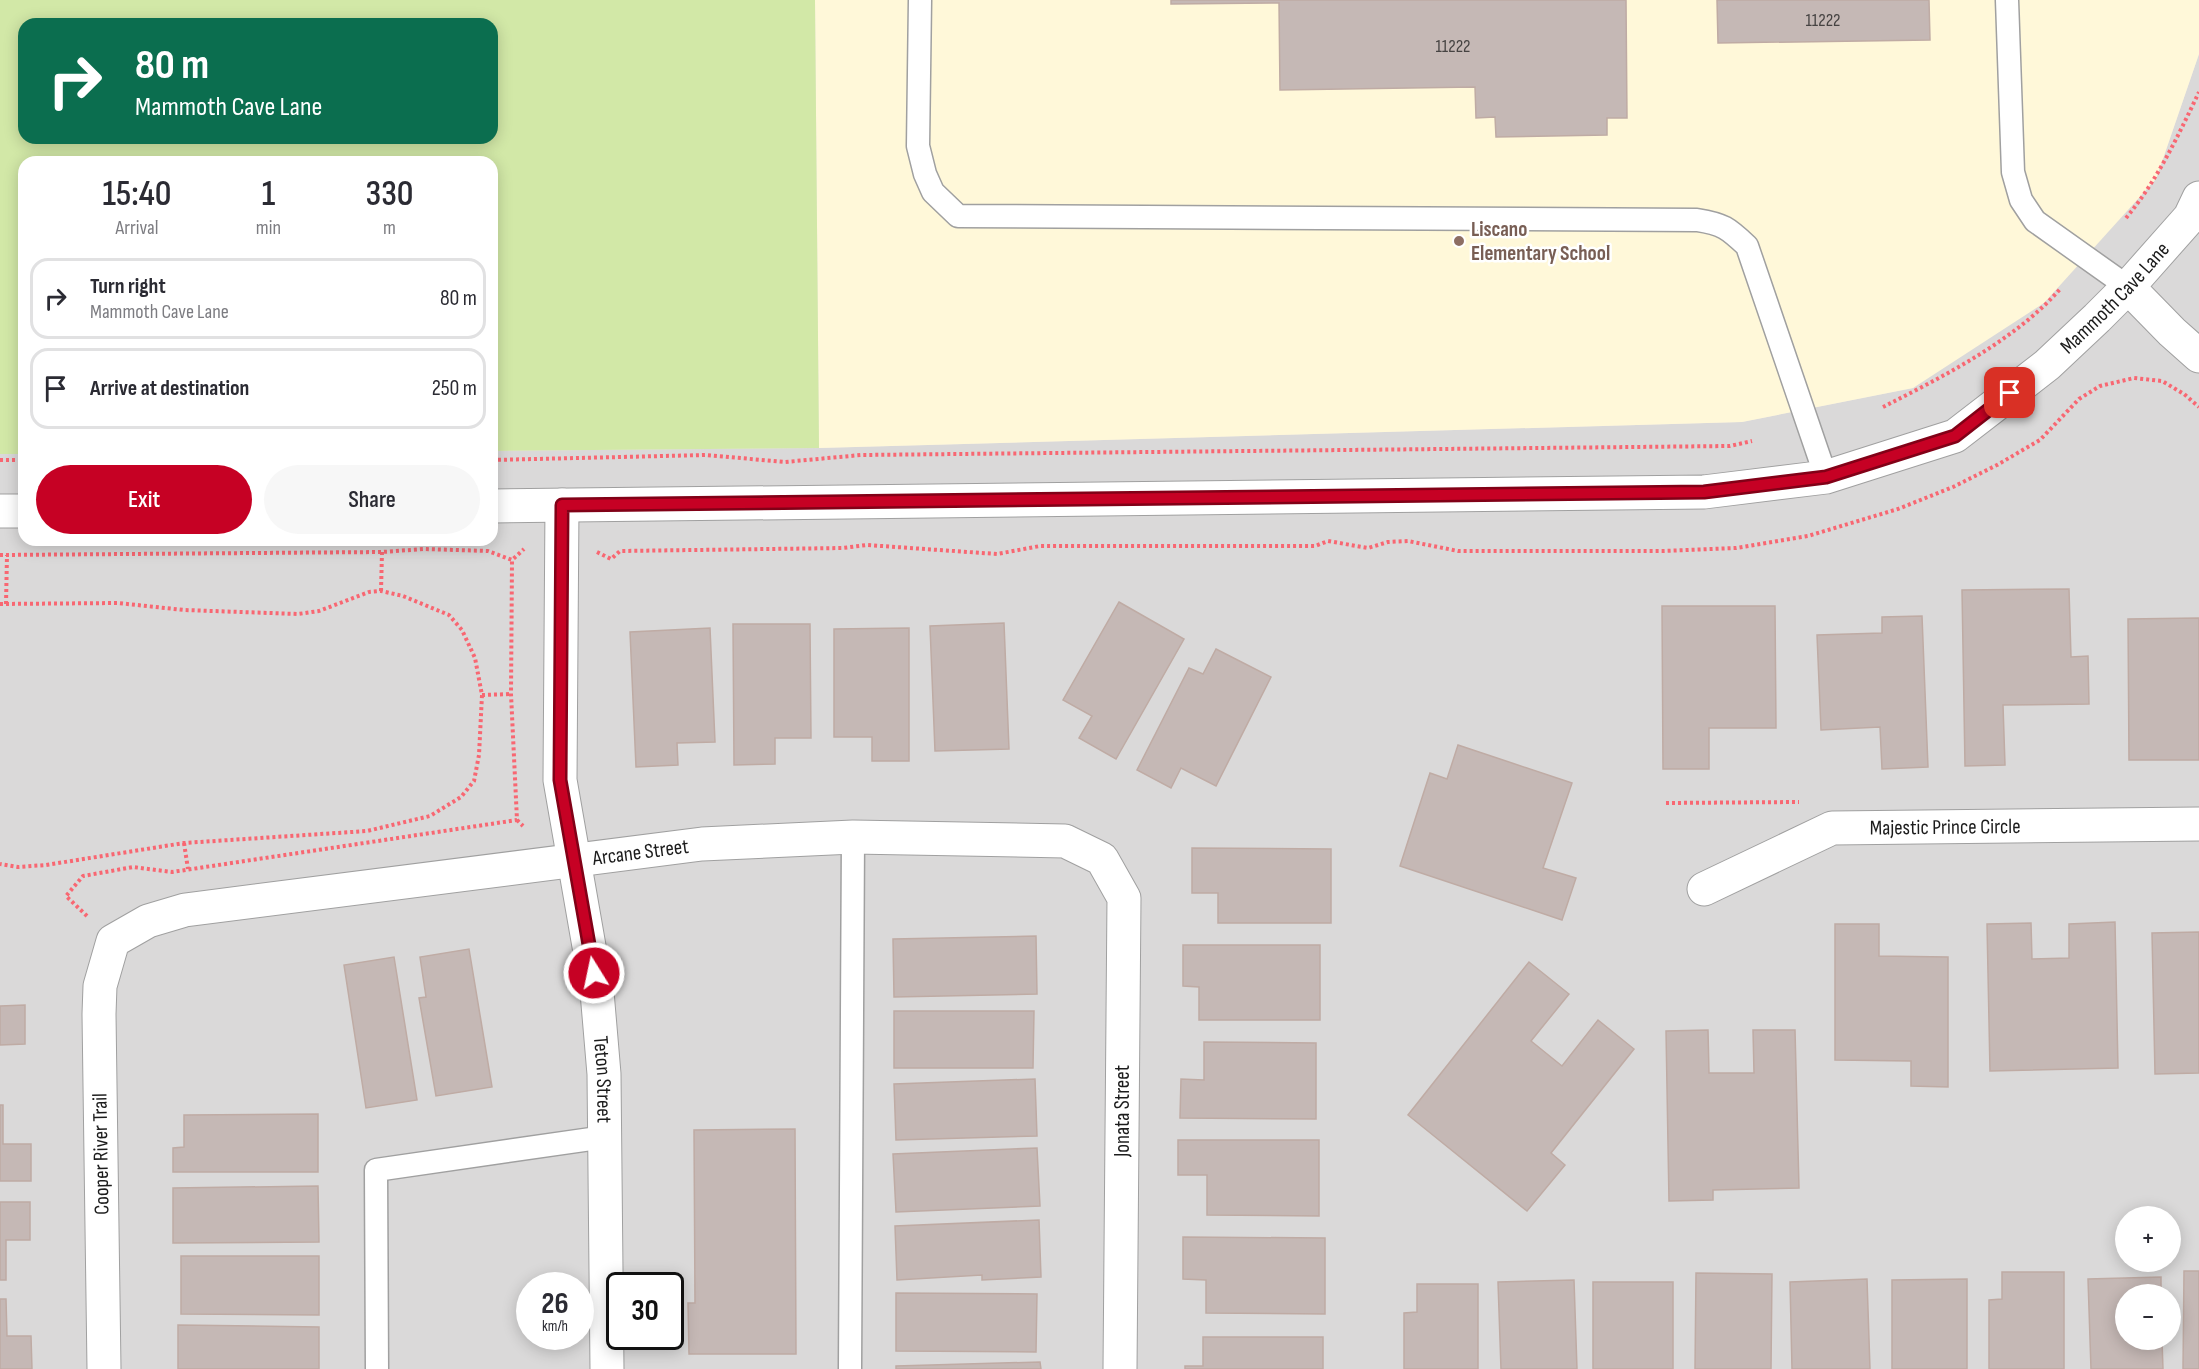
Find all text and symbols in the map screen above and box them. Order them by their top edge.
house number: 11222 [1805,10,1841,31]
house number: 11222 [1435,36,1471,57]
text: 80 m [135,40,209,91]
icon: right [36,42,114,120]
text: Mammoth Cave Lane [135,91,322,123]
text: 15:40 [102,173,171,216]
text: 1 [262,173,275,216]
text: 330 [365,173,414,216]
text: Arrival [115,216,158,240]
text: min [256,216,281,240]
text: m [383,216,396,240]
place label: Liscano Elementary School [1471,217,1610,266]
marker: Liscano Elementary School [1452,234,1466,248]
street label: Mammoth Cave Lane [2055,237,2174,359]
text: Turn right [90,273,166,300]
icon: right [39,282,72,315]
text: 80 m [440,285,477,312]
text: Mammoth Cave Lane [90,300,229,324]
pin [1984,367,2035,418]
icon: arrive [39,372,72,405]
text: Arrive at destination [90,375,249,402]
text: 250 m [432,375,477,402]
icon: arrive [1993,376,2026,409]
button: Exit [36,465,252,534]
button: Share [264,465,480,534]
street label: Majestic Prince Circle [1870,813,2021,840]
street label: Arcane Street [590,833,690,870]
position arrow [562,941,626,1005]
street label: Teton Street [588,1035,617,1123]
street label: Jonata Street [1110,1065,1135,1158]
street label: Cooper River Trail [87,1093,115,1215]
map controls [2115,1206,2181,1350]
button: + [2115,1206,2181,1272]
speed limit sign: 30 [606,1272,684,1350]
button: − [2115,1284,2181,1350]
text: 26 [541,1286,569,1322]
text: km/h [542,1317,568,1336]

